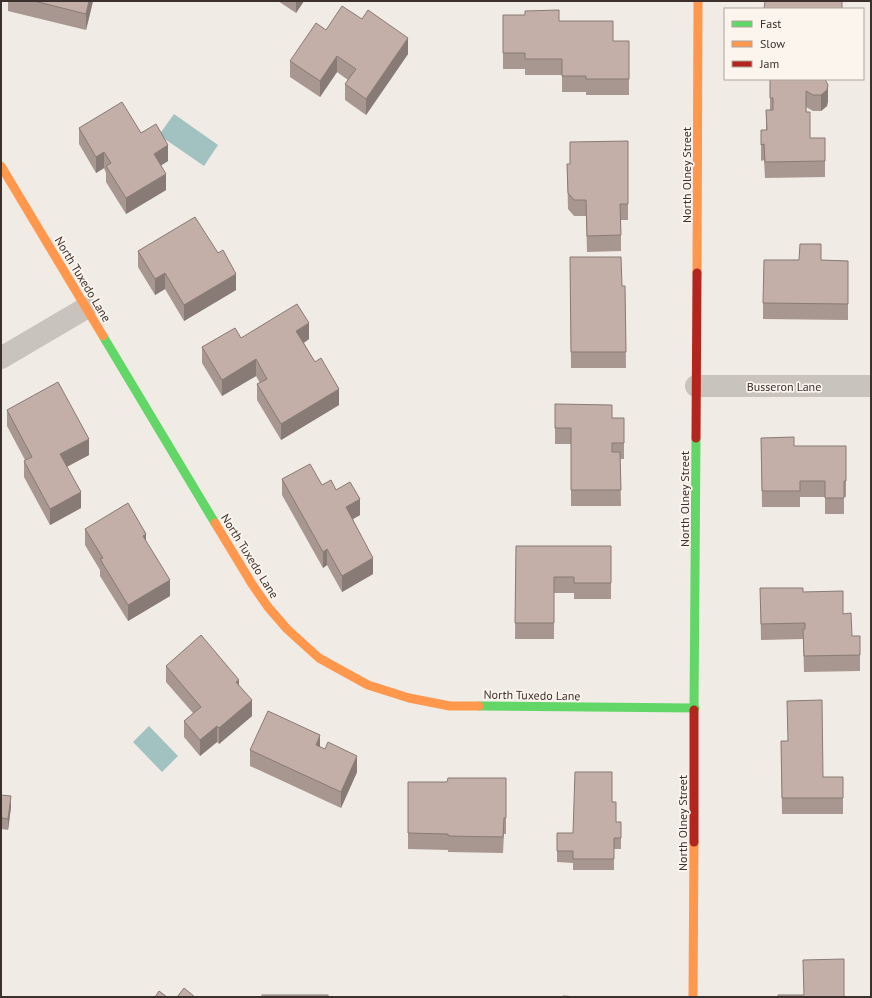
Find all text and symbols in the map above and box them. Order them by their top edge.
legend [724,8,864,80]
text: Fast [760,16,781,31]
text: Slow [760,36,785,51]
text: Jam [759,56,779,71]
street label: North Olney Street [679,127,694,223]
street label: North Tuxedo Lane [52,234,114,324]
street label: Busseron Lane [747,379,821,394]
street label: North Olney Street [677,451,692,547]
street label: North Tuxedo Lane [218,511,282,601]
street label: North Tuxedo Lane [483,687,581,703]
street label: North Olney Street [675,775,690,871]

